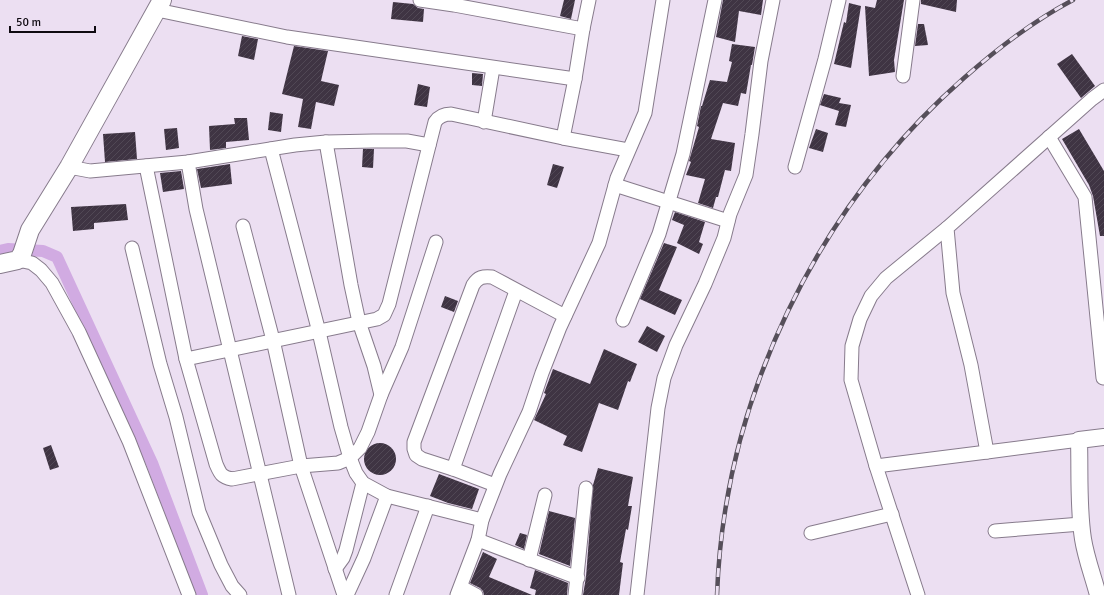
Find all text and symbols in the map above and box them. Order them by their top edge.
scale bar [10,8,95,34]
text: 50 m [16,15,41,30]

